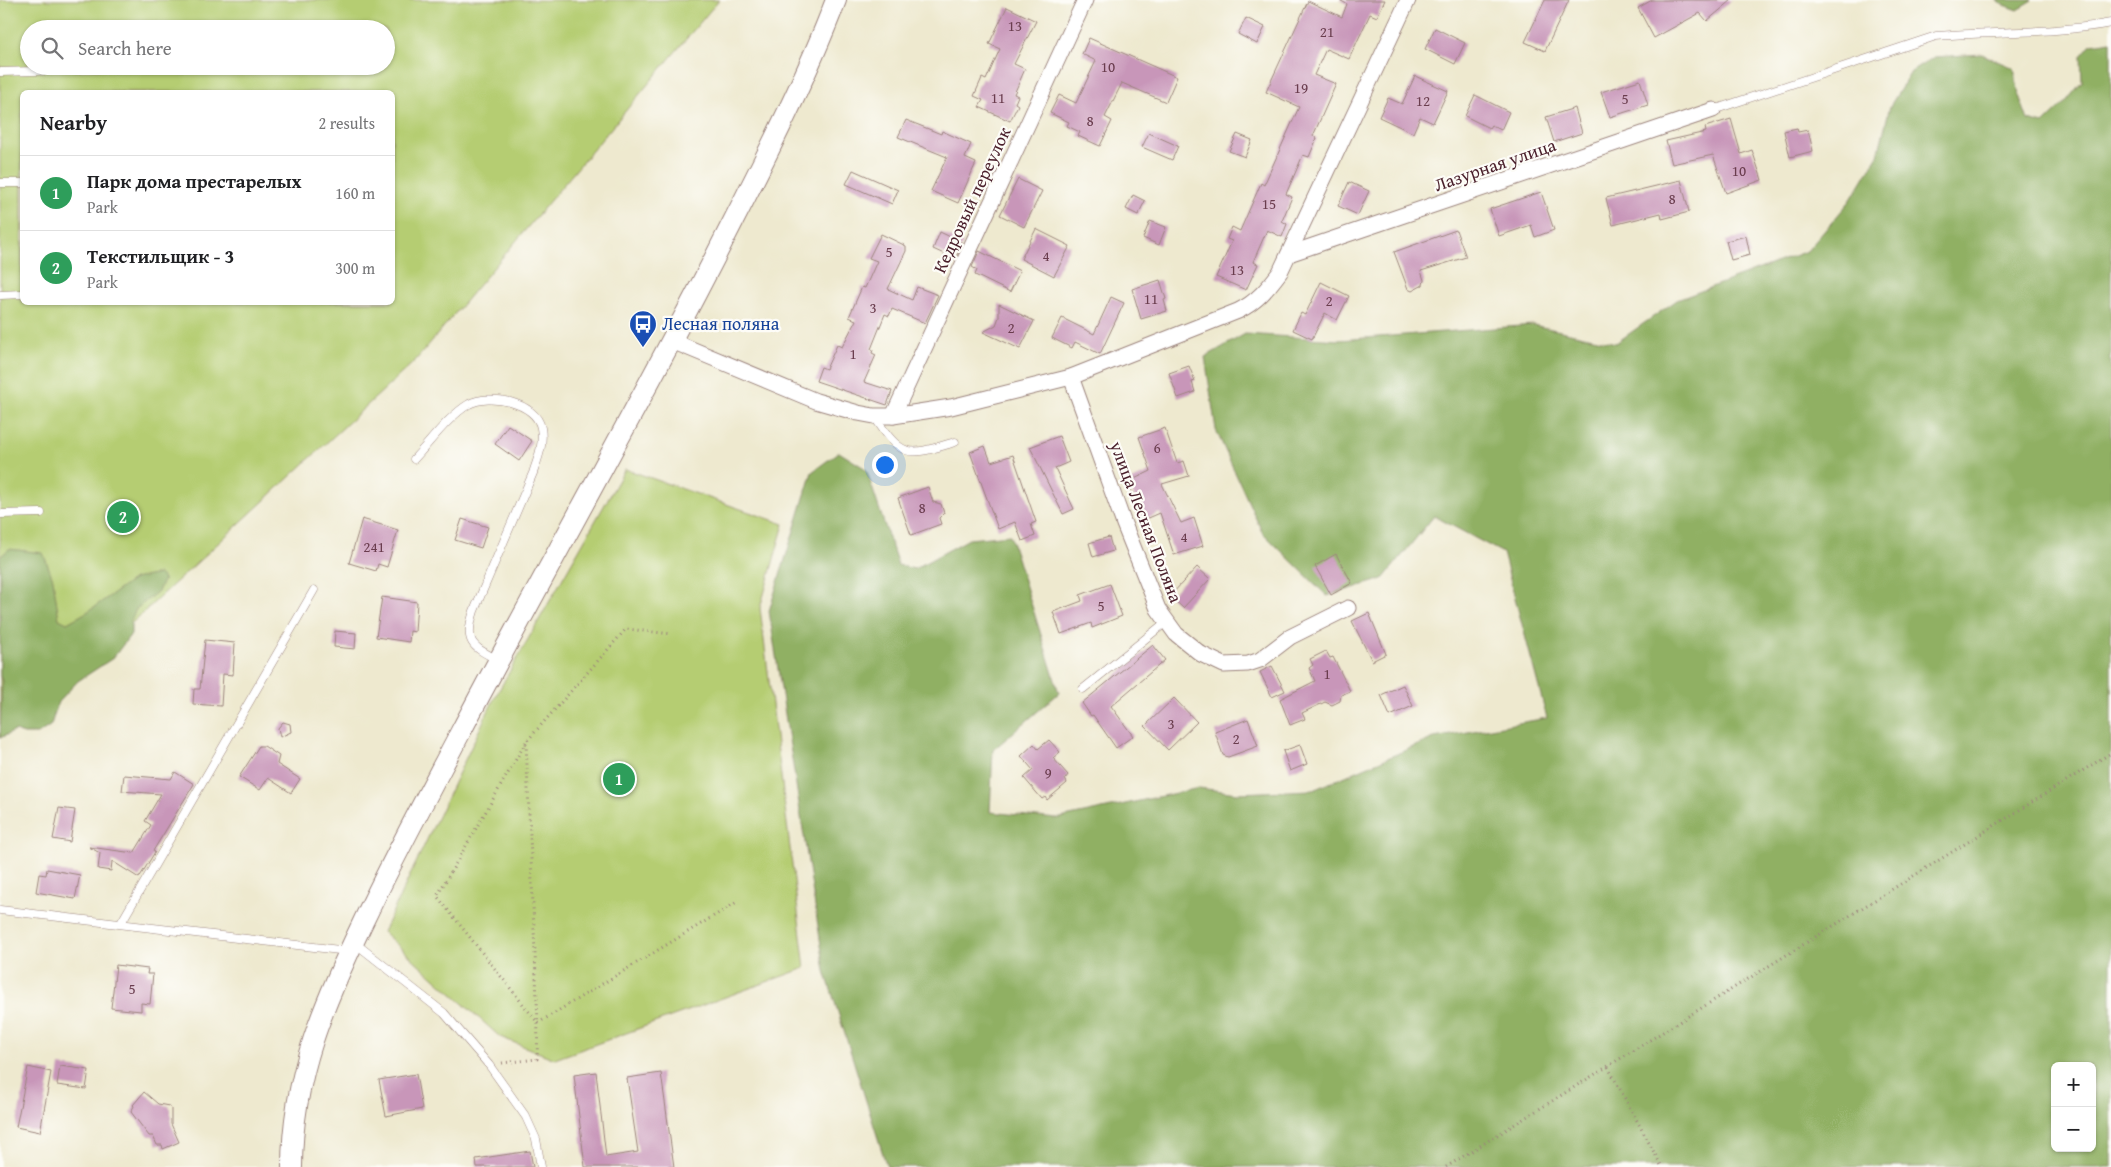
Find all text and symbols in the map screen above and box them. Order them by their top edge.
house number: 13 [1008,15,1022,36]
search box [20,20,395,75]
house number: 21 [1320,21,1334,42]
icon: search [38,34,66,62]
text: Search here [78,34,172,62]
house number: 10 [1101,56,1115,77]
house number: 19 [1294,77,1308,98]
house number: 11 [991,87,1005,108]
house number: 5 [1621,88,1629,109]
house number: 12 [1416,90,1430,111]
text: Nearby [40,107,107,138]
house number: 8 [1086,110,1094,131]
text: 2 results [318,111,375,135]
street label: Кедровый переулок [926,122,1018,277]
street label: Лазурная улица [1430,131,1560,198]
house number: 10 [1732,160,1746,181]
text: Парк дома престарелых [87,167,302,195]
text: 1 [52,181,60,205]
text: 160 m [335,181,375,205]
house number: 8 [1668,188,1676,209]
house number: 15 [1262,193,1276,214]
text: Park [87,195,118,219]
house number: 5 [885,241,893,262]
text: Текстильщик - 3 [87,242,234,270]
house number: 4 [1042,245,1050,266]
text: 2 [52,256,60,280]
text: 300 m [335,256,375,280]
house number: 13 [1230,259,1244,280]
text: Park [87,270,118,294]
house number: 11 [1144,288,1158,309]
house number: 2 [1325,290,1333,311]
house number: 3 [869,297,877,318]
bus stop icon: Лесная поляна [628,309,658,348]
place label: Лесная поляна [662,310,780,337]
house number: 2 [1007,317,1015,338]
house number: 1 [849,343,857,364]
street label: улица Лесная Поляна [1103,436,1190,607]
house number: 6 [1153,437,1161,458]
your location [872,452,898,478]
house number: 8 [918,497,926,518]
pin: 2 [107,498,139,536]
house number: 4 [1180,526,1188,547]
house number: 241 [363,536,385,557]
house number: 5 [1097,595,1105,616]
house number: 1 [1323,663,1331,684]
house number: 3 [1167,713,1175,734]
house number: 2 [1232,728,1240,749]
pin: 1 [603,760,635,798]
house number: 9 [1044,762,1052,783]
house number: 5 [128,978,136,999]
map controls [2051,1062,2096,1152]
button: + [2051,1062,2096,1107]
button: − [2051,1107,2096,1152]

